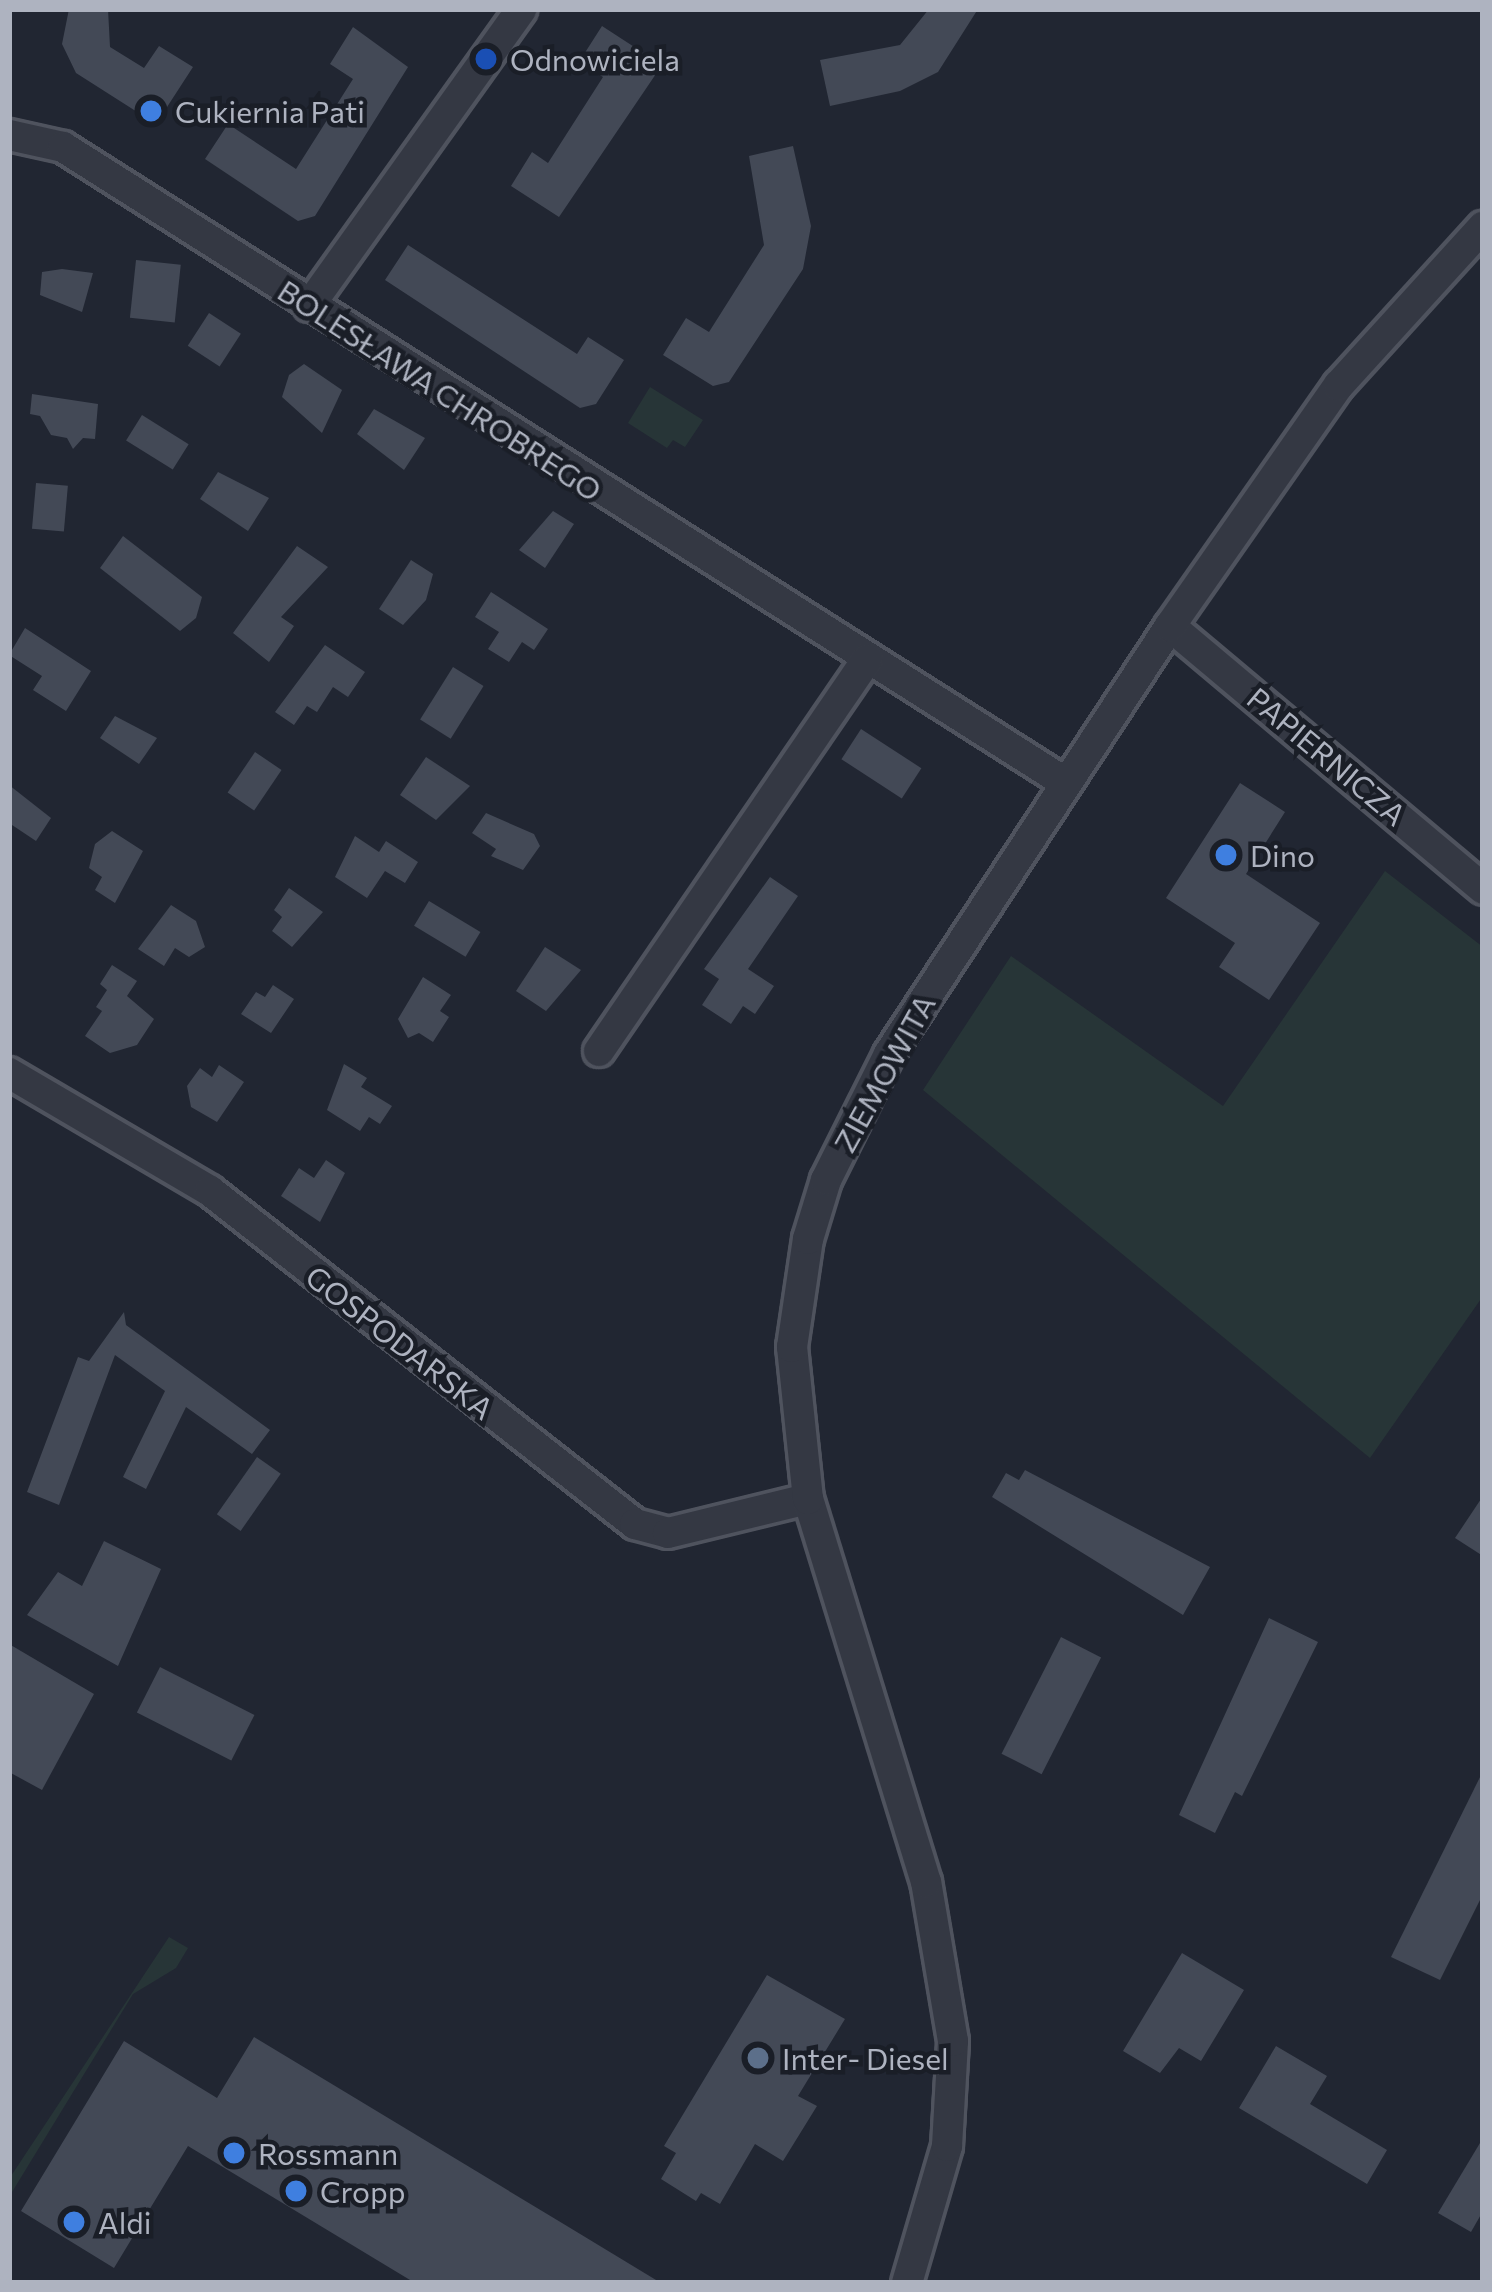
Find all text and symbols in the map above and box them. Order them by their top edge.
place label: Odnowiciela [510,41,680,77]
marker: Odnowiciela [473,46,499,72]
place label: Cukiernia Pati [175,93,365,129]
marker: Cukiernia Pati [138,98,164,124]
street label: BOLESŁAWA CHROBREGO [272,272,608,508]
street label: PAPIERNICZA [1241,679,1413,833]
place label: Dino [1250,837,1315,873]
marker: Dino [1213,842,1239,868]
street label: ZIEMOWITA [826,988,942,1158]
street label: GOSPODARSKA [299,1258,501,1426]
place label: Inter- Diesel [782,2040,949,2076]
marker: Inter- Diesel [745,2045,771,2071]
place label: Rossmann [258,2135,398,2171]
marker: Rossmann [221,2140,247,2166]
place label: Cropp [320,2173,405,2209]
marker: Cropp [283,2178,309,2204]
place label: Aldi [98,2204,151,2240]
marker: Aldi [61,2209,87,2235]

